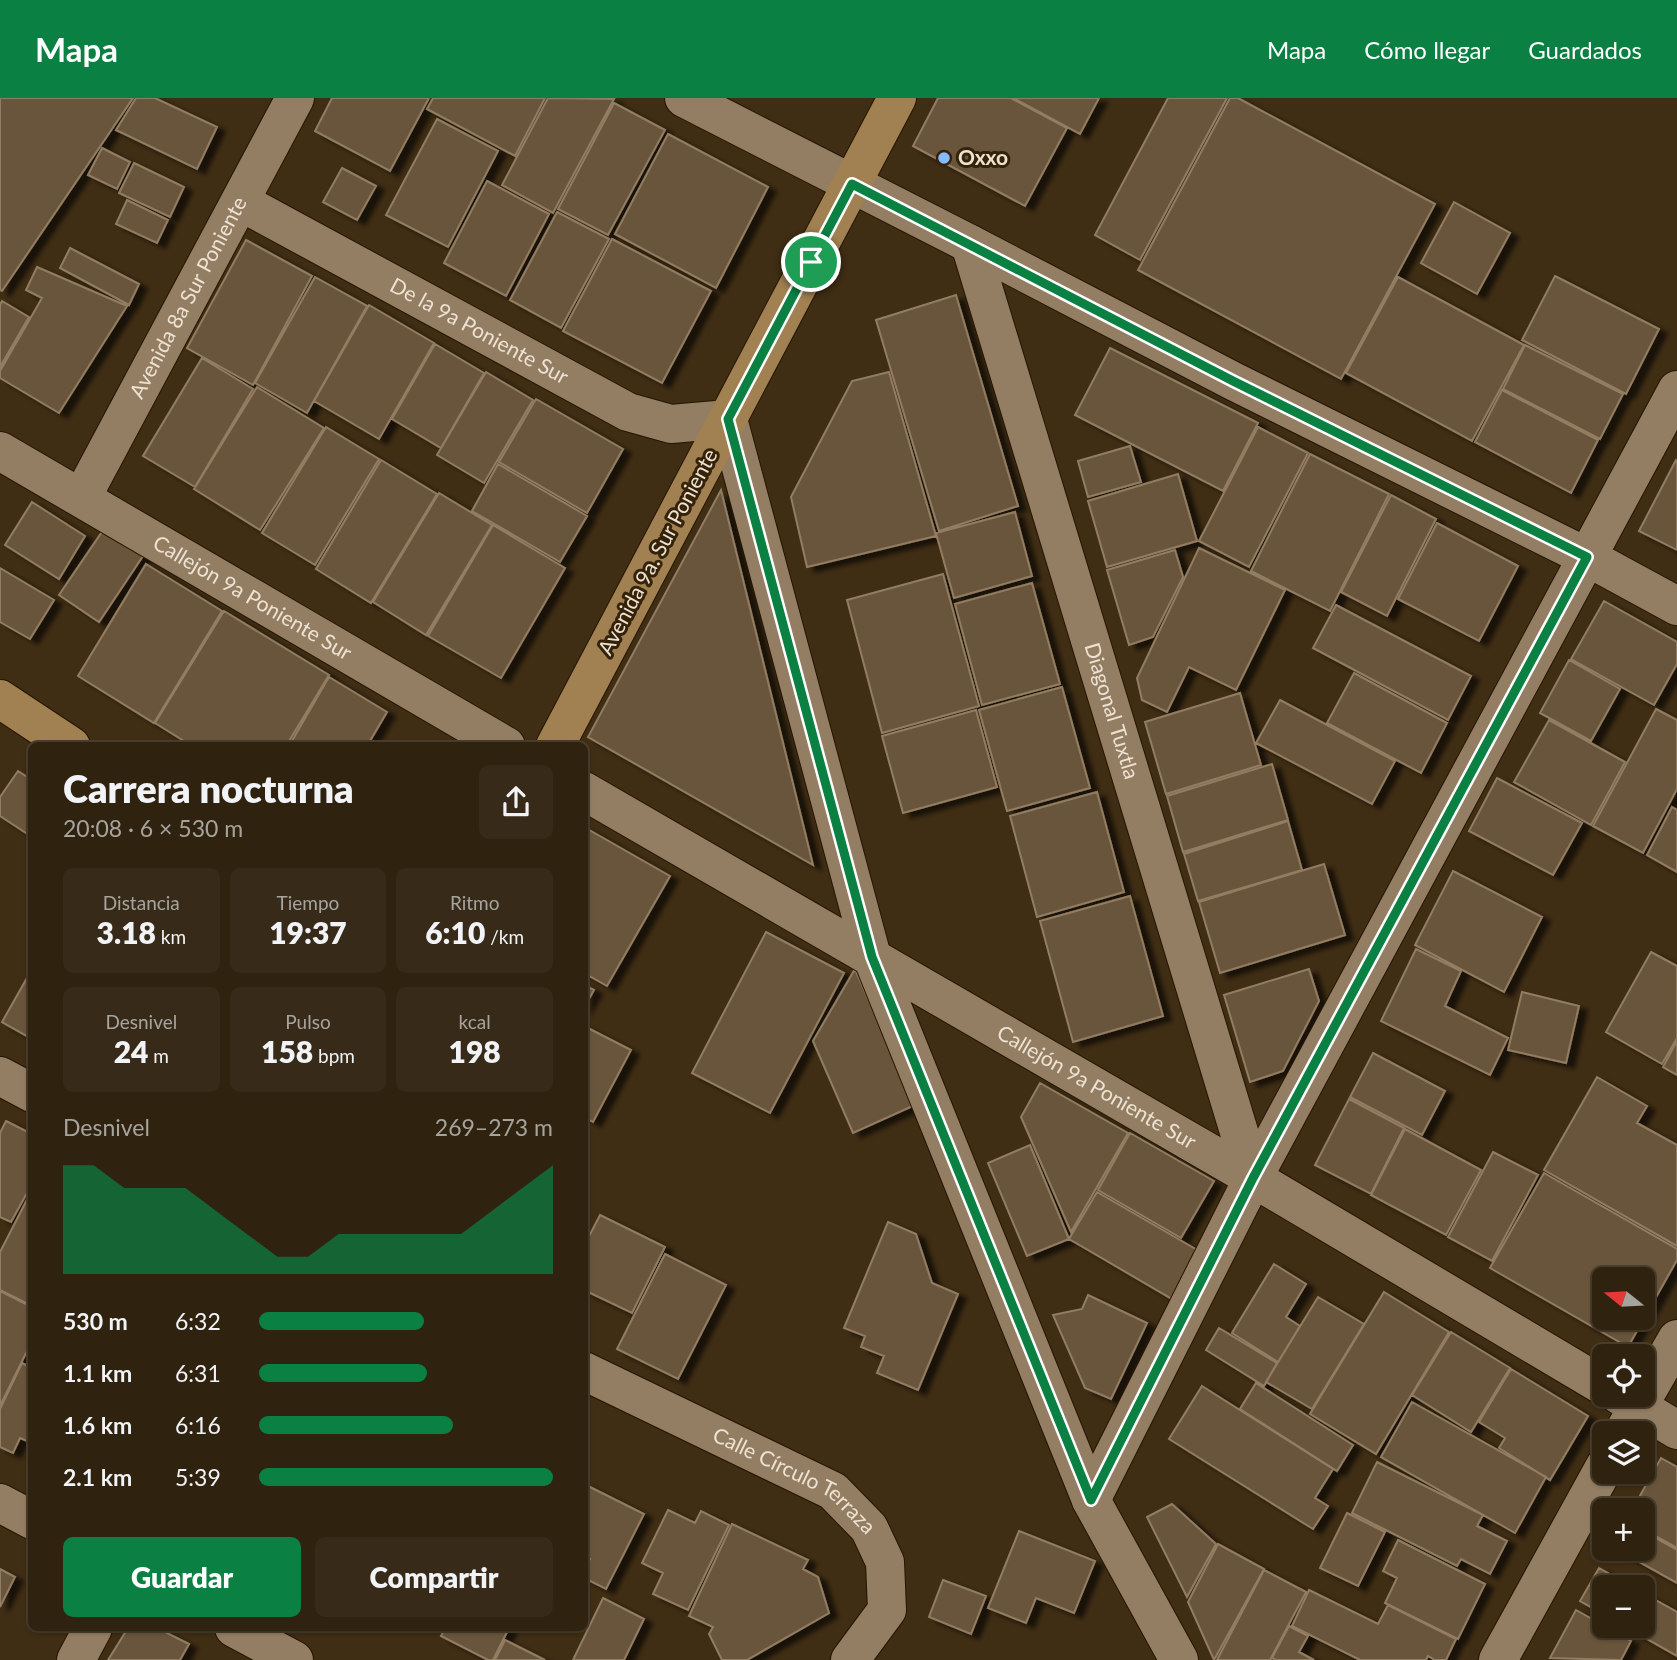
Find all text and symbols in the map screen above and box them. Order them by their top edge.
text: Mapa [35,29,118,69]
text: Mapa [1267,35,1326,64]
text: Cómo llegar [1364,35,1490,64]
text: Guardados [1528,35,1642,64]
place label: Oxxo [958,144,1008,169]
marker: Oxxo [936,150,952,166]
street label: Avenida 8a Sur Poniente [123,192,251,402]
pin [781,232,841,292]
icon: arrive [792,243,830,281]
street label: De la 9a Poniente Sur [386,271,574,389]
street label: Avenida 9a. Sur Poniente [592,444,722,659]
street label: Callejón 9a Poniente Sur [149,529,357,665]
street label: Diagonal Tuxtla [1081,639,1145,782]
text: Carrera nocturna [63,765,354,811]
button: share [479,765,553,839]
text: 20:08 · 6 × 530 m [63,814,243,842]
text: Distancia [103,891,180,914]
text: Tiempo [277,891,339,914]
text: Ritmo [450,891,499,914]
text: 3.18 [97,914,156,950]
text: 19:37 [269,914,347,950]
text: 6:10 [425,914,485,950]
text: km [156,925,186,948]
text: /km [485,925,524,948]
text: Desnivel [105,1010,177,1033]
text: Pulso [285,1010,331,1033]
text: kcal [459,1010,491,1033]
street label: Callejón 9a Poniente Sur [993,1019,1201,1154]
text: 24 [114,1033,148,1069]
text: 158 [261,1033,313,1069]
text: 198 [449,1033,501,1069]
text: m [148,1044,169,1067]
text: bpm [313,1044,355,1067]
text: Desnivel [63,1113,150,1141]
text: 269–273 m [435,1113,553,1141]
north arrow [1592,1267,1656,1330]
map controls [1592,1267,1655,1638]
text: 530 m [63,1307,128,1335]
text: 6:32 [175,1307,221,1335]
button: locate [1592,1344,1655,1407]
text: 1.1 km [63,1359,132,1387]
text: 6:31 [175,1359,221,1387]
text: 1.6 km [63,1411,132,1439]
text: 6:16 [175,1411,221,1439]
street label: Calle Círculo Terraza [709,1421,881,1538]
button: layers [1592,1421,1655,1484]
text: 2.1 km [63,1463,132,1491]
text: 5:39 [175,1463,221,1491]
button: + [1592,1498,1655,1561]
button: Guardar [63,1537,301,1617]
button: Compartir [315,1537,553,1617]
button: − [1592,1575,1655,1638]

